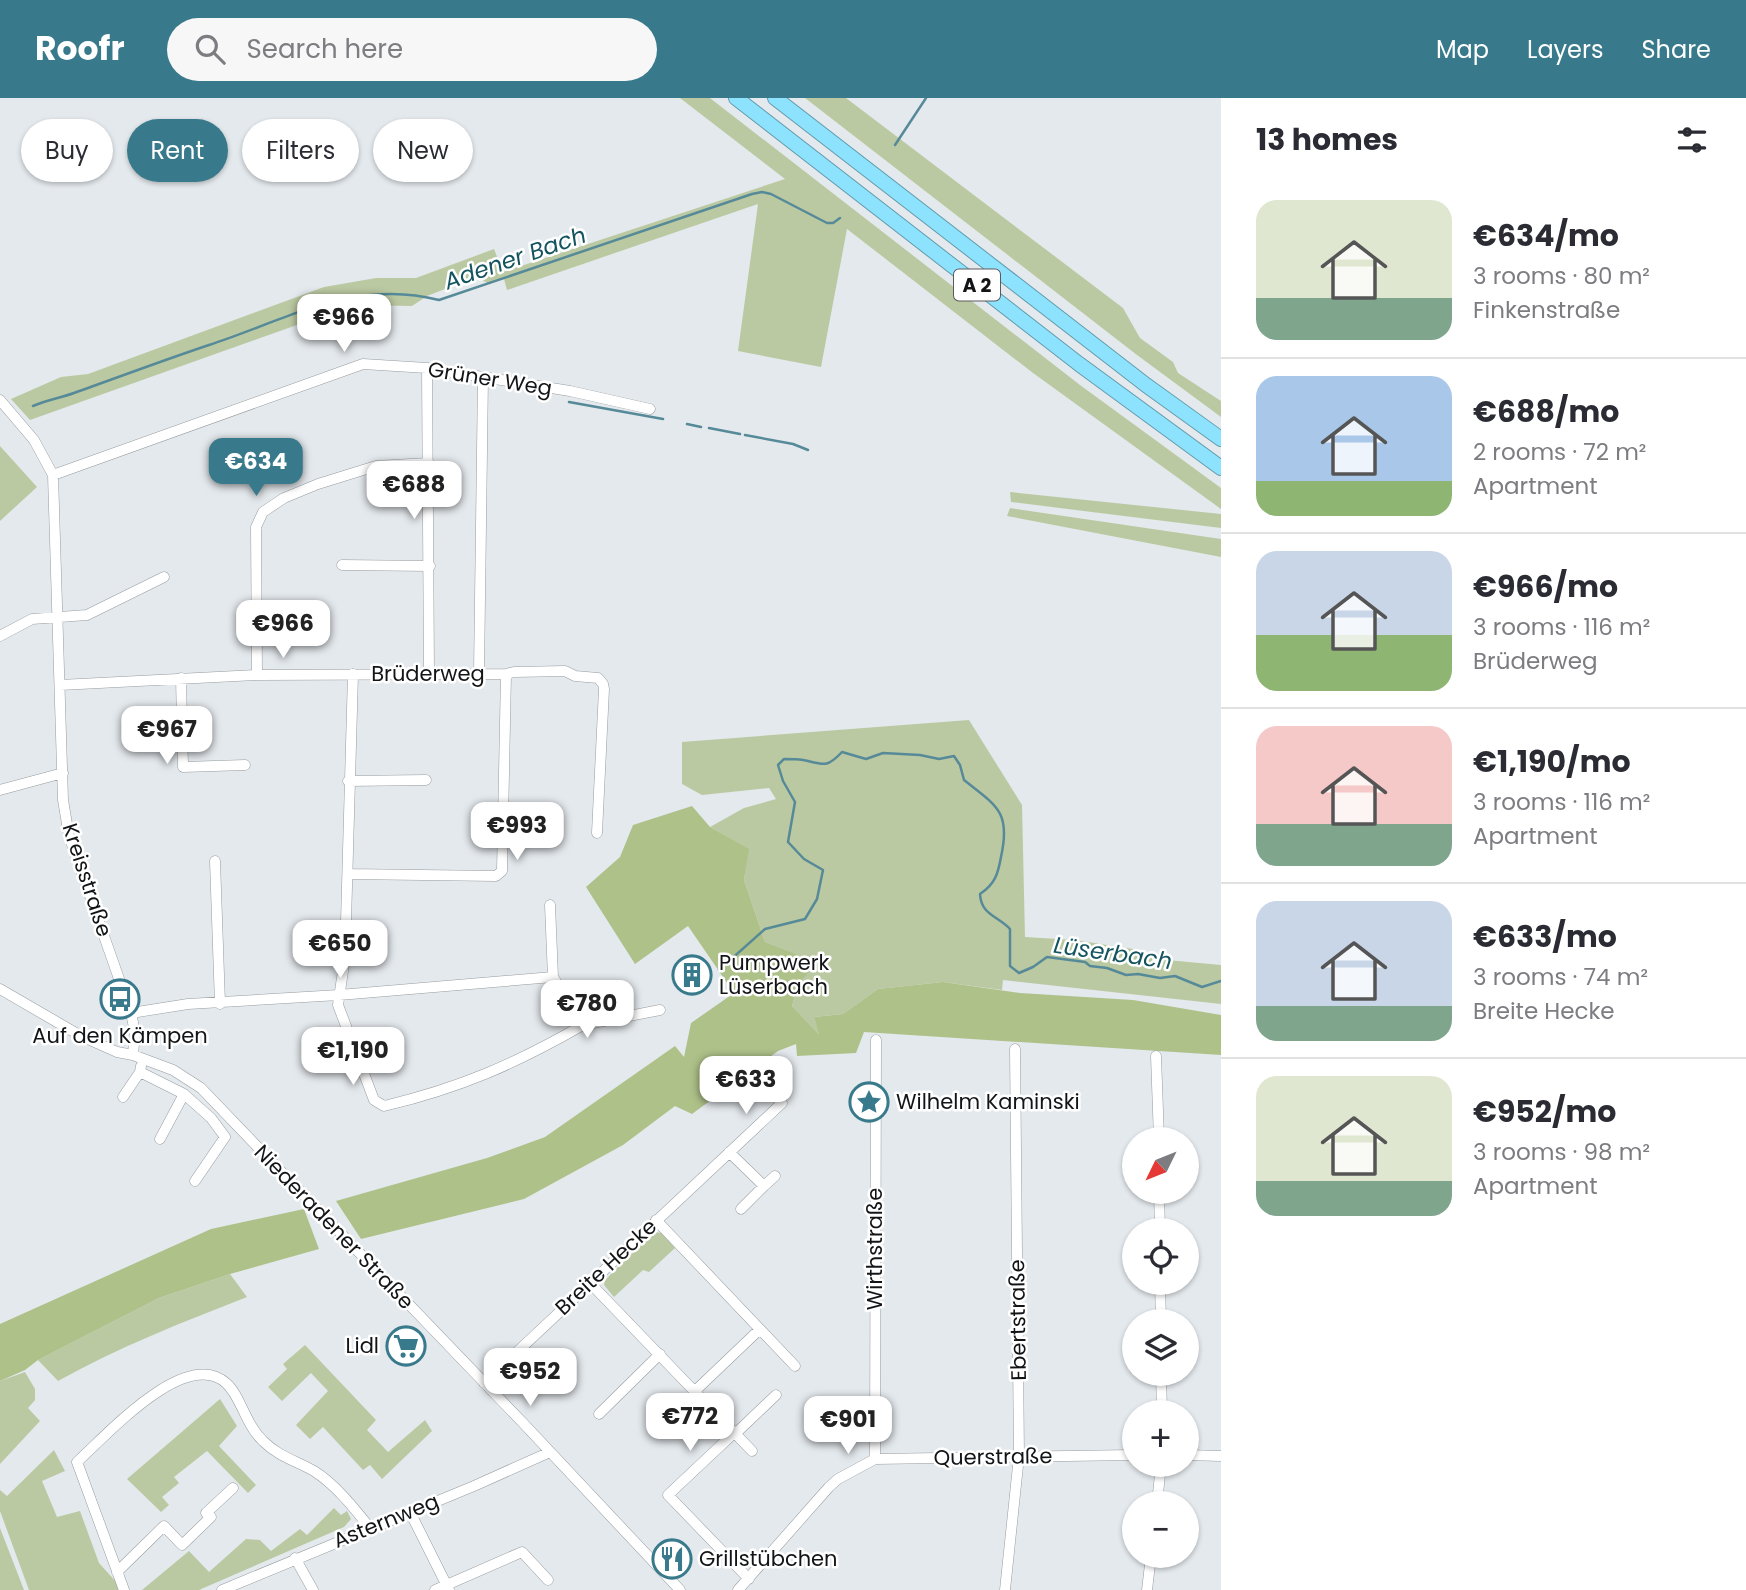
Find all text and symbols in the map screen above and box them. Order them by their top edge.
search box [167,18,657,81]
text: Roofr [35,25,125,72]
icon: search [191,30,229,68]
text: Search here [247,31,403,67]
text: Map [1436,33,1489,66]
text: Layers [1527,33,1603,66]
text: Share [1641,33,1711,66]
text: 13 homes [1256,118,1398,161]
chip: Buy [21,119,113,182]
chip: Rent [127,119,228,182]
chip: Filters [242,119,359,182]
chip: New [373,119,473,182]
icon: filters [1673,121,1711,159]
text: €634/mo [1473,214,1619,257]
water label: Adener Bach [439,219,590,298]
icon: home [1312,228,1396,312]
text: 3 rooms · 80 m² [1473,260,1650,292]
road number: A 2 [954,270,1000,300]
pin: €966 [303,294,385,354]
text: Finkenstraße [1473,294,1620,326]
text: €966 [313,301,375,333]
street label: Grüner Weg [426,354,554,403]
text: €688/mo [1473,390,1619,433]
icon: home [1312,404,1396,488]
text: 2 rooms · 72 m² [1473,436,1646,468]
pin: €634 [215,438,297,498]
text: €634 [225,445,287,477]
pin: €688 [373,462,455,521]
text: €688 [383,468,445,500]
text: Apartment [1473,470,1598,502]
text: €966/mo [1473,565,1618,608]
icon: home [1312,579,1396,663]
pin: €966 [242,601,324,660]
text: €966 [252,607,314,639]
text: 3 rooms · 116 m² [1473,611,1650,643]
text: Brüderweg [1473,645,1597,677]
street label: Brüderweg [371,659,485,688]
pin: €967 [126,706,208,766]
text: €967 [137,713,197,745]
text: €1,190/mo [1473,740,1631,783]
icon: home [1312,754,1396,838]
text: 3 rooms · 116 m² [1473,786,1650,818]
pin: €993 [476,802,558,862]
text: €993 [487,809,547,841]
street label: Kreisstraße [56,819,119,940]
text: Apartment [1473,820,1598,852]
text: €633/mo [1473,915,1617,958]
pin: €650 [299,920,381,980]
text: €650 [309,927,371,959]
water label: Lüserbach [1052,929,1174,977]
icon: home [1312,929,1396,1013]
place label: Pumpwerk Lüserbach [719,948,829,1001]
building icon: Pumpwerk Lüserbach [671,954,713,996]
text: 3 rooms · 74 m² [1473,961,1648,993]
bus stop icon: Auf den Kämpen [99,978,141,1020]
pin: €780 [546,981,628,1040]
text: €780 [557,987,617,1019]
text: Breite Hecke [1473,995,1615,1027]
place label: Auf den Kämpen [32,1021,208,1050]
pin: €1,190 [296,1028,410,1087]
text: €1,190 [317,1034,389,1066]
pin: €633 [705,1056,787,1116]
text: €633 [716,1063,776,1095]
place icon: Wilhelm Kaminski [848,1081,890,1123]
place label: Wilhelm Kaminski [896,1087,1080,1116]
text: €952/mo [1473,1090,1616,1133]
icon: home [1312,1104,1396,1188]
north arrow [1122,1127,1199,1204]
map controls [1122,1127,1199,1568]
text: 3 rooms · 98 m² [1473,1136,1650,1168]
street label: Niederadener Straße [248,1138,421,1315]
text: Apartment [1473,1170,1598,1202]
street label: Wirthstraße [860,1188,889,1310]
street label: Breite Hecke [548,1212,663,1321]
button: locate [1122,1218,1199,1295]
street label: Ebertstraße [1002,1259,1033,1381]
button: layers [1122,1309,1199,1386]
supermarket icon: Lidl [385,1325,427,1367]
place label: Lidl [345,1331,379,1360]
pin: €952 [489,1348,571,1408]
text: €952 [500,1355,560,1387]
pin: €772 [649,1394,731,1453]
pin: €901 [807,1396,889,1456]
text: €772 [662,1400,718,1432]
button: + [1122,1400,1199,1477]
text: €901 [820,1403,876,1435]
street label: Querstraße [933,1441,1053,1472]
street label: Asternweg [329,1486,443,1555]
button: − [1122,1491,1199,1568]
restaurant icon: Grillstübchen [651,1538,693,1580]
place label: Grillstübchen [699,1544,838,1573]

